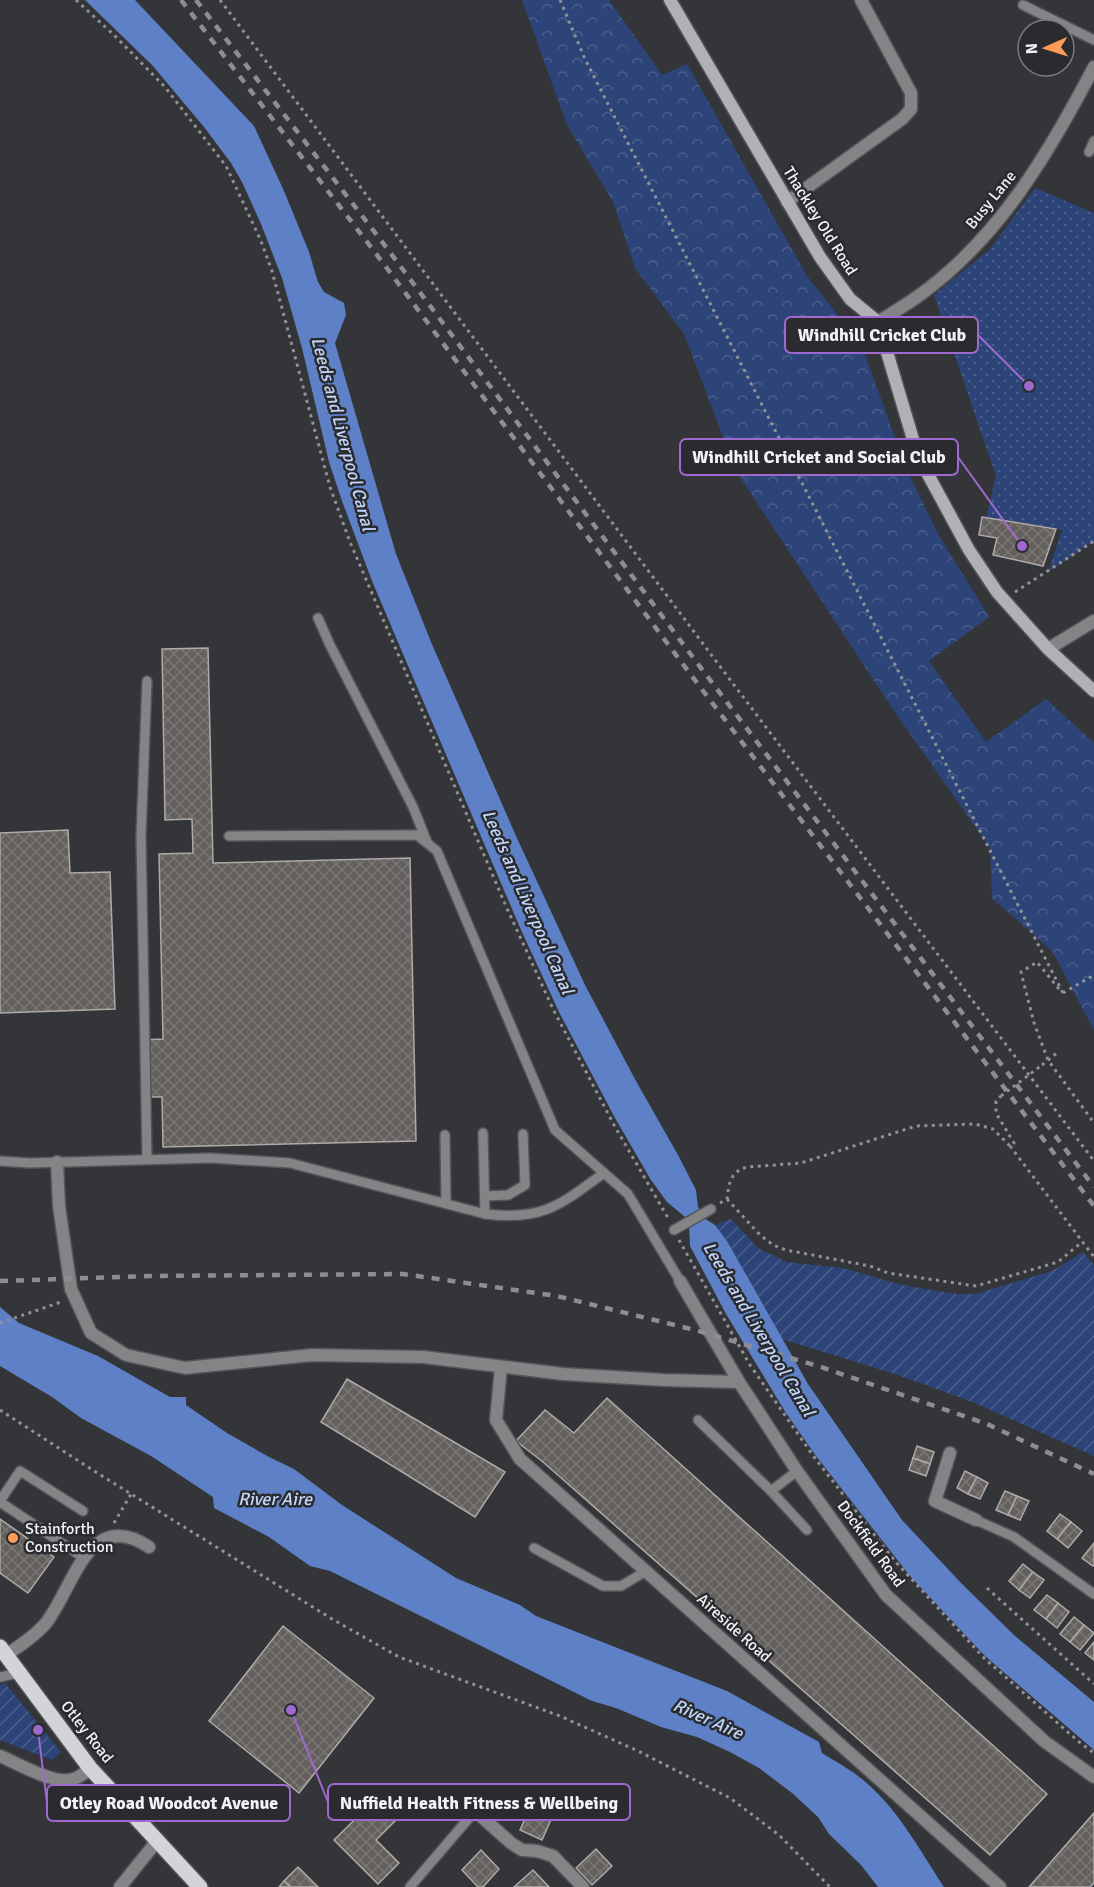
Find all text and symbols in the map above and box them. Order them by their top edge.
north arrow [1016,18,1076,78]
text: N [1022,43,1042,55]
street label: Thackley Old Road [778,163,862,279]
street label: Busy Lane [961,167,1021,233]
callout: Windhill Cricket Club [785,317,978,353]
text: Windhill Cricket Club [798,324,967,346]
water label: Leeds and Liverpool Canal [307,335,380,535]
callout: Windhill Cricket and Social Club [680,439,958,475]
text: Windhill Cricket and Social Club [692,446,946,468]
water label: Leeds and Liverpool Canal [477,806,579,999]
water label: Leeds and Liverpool Canal [698,1238,821,1422]
water label: River Aire [238,1488,313,1510]
street label: Dockfield Road [833,1497,909,1591]
place label: Stainforth Construction [25,1519,113,1557]
marker: Stainforth Construction [6,1531,20,1545]
street label: Aireside Road [693,1589,775,1667]
water label: River Aire [670,1694,747,1745]
street label: Otley Road [56,1697,118,1767]
callout: Nuffield Health Fitness & Wellbeing [328,1784,630,1820]
callout: Otley Road Woodcot Avenue [47,1785,290,1821]
text: Otley Road Woodcot Avenue [60,1792,278,1814]
text: Nuffield Health Fitness & Wellbeing [340,1792,619,1814]

